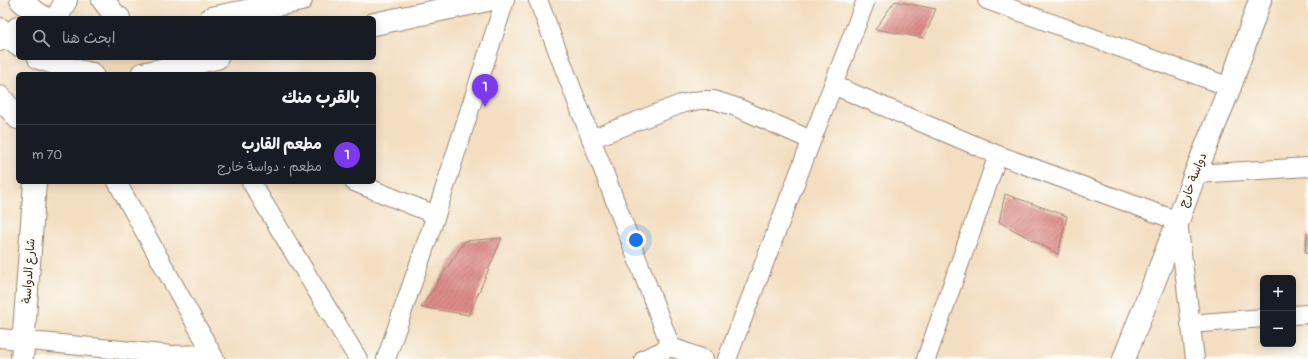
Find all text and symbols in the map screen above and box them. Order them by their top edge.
search box [16,16,376,60]
icon: search [30,27,52,49]
text: ابحث هنا [62,29,115,48]
pin: 1 [472,74,498,107]
text: بالقرب منك [282,87,360,108]
text: مطعم القارب [242,135,322,154]
text: 70 m [32,147,62,163]
text: 1 [344,147,350,163]
street label: دواسة خارج [1176,150,1211,210]
text: مطعم · دواسة خارج [217,159,322,175]
your location [626,230,646,250]
street label: شارع الدواسة [19,238,40,304]
map controls [1260,275,1296,347]
button: + [1260,275,1296,311]
button: − [1260,311,1296,347]

